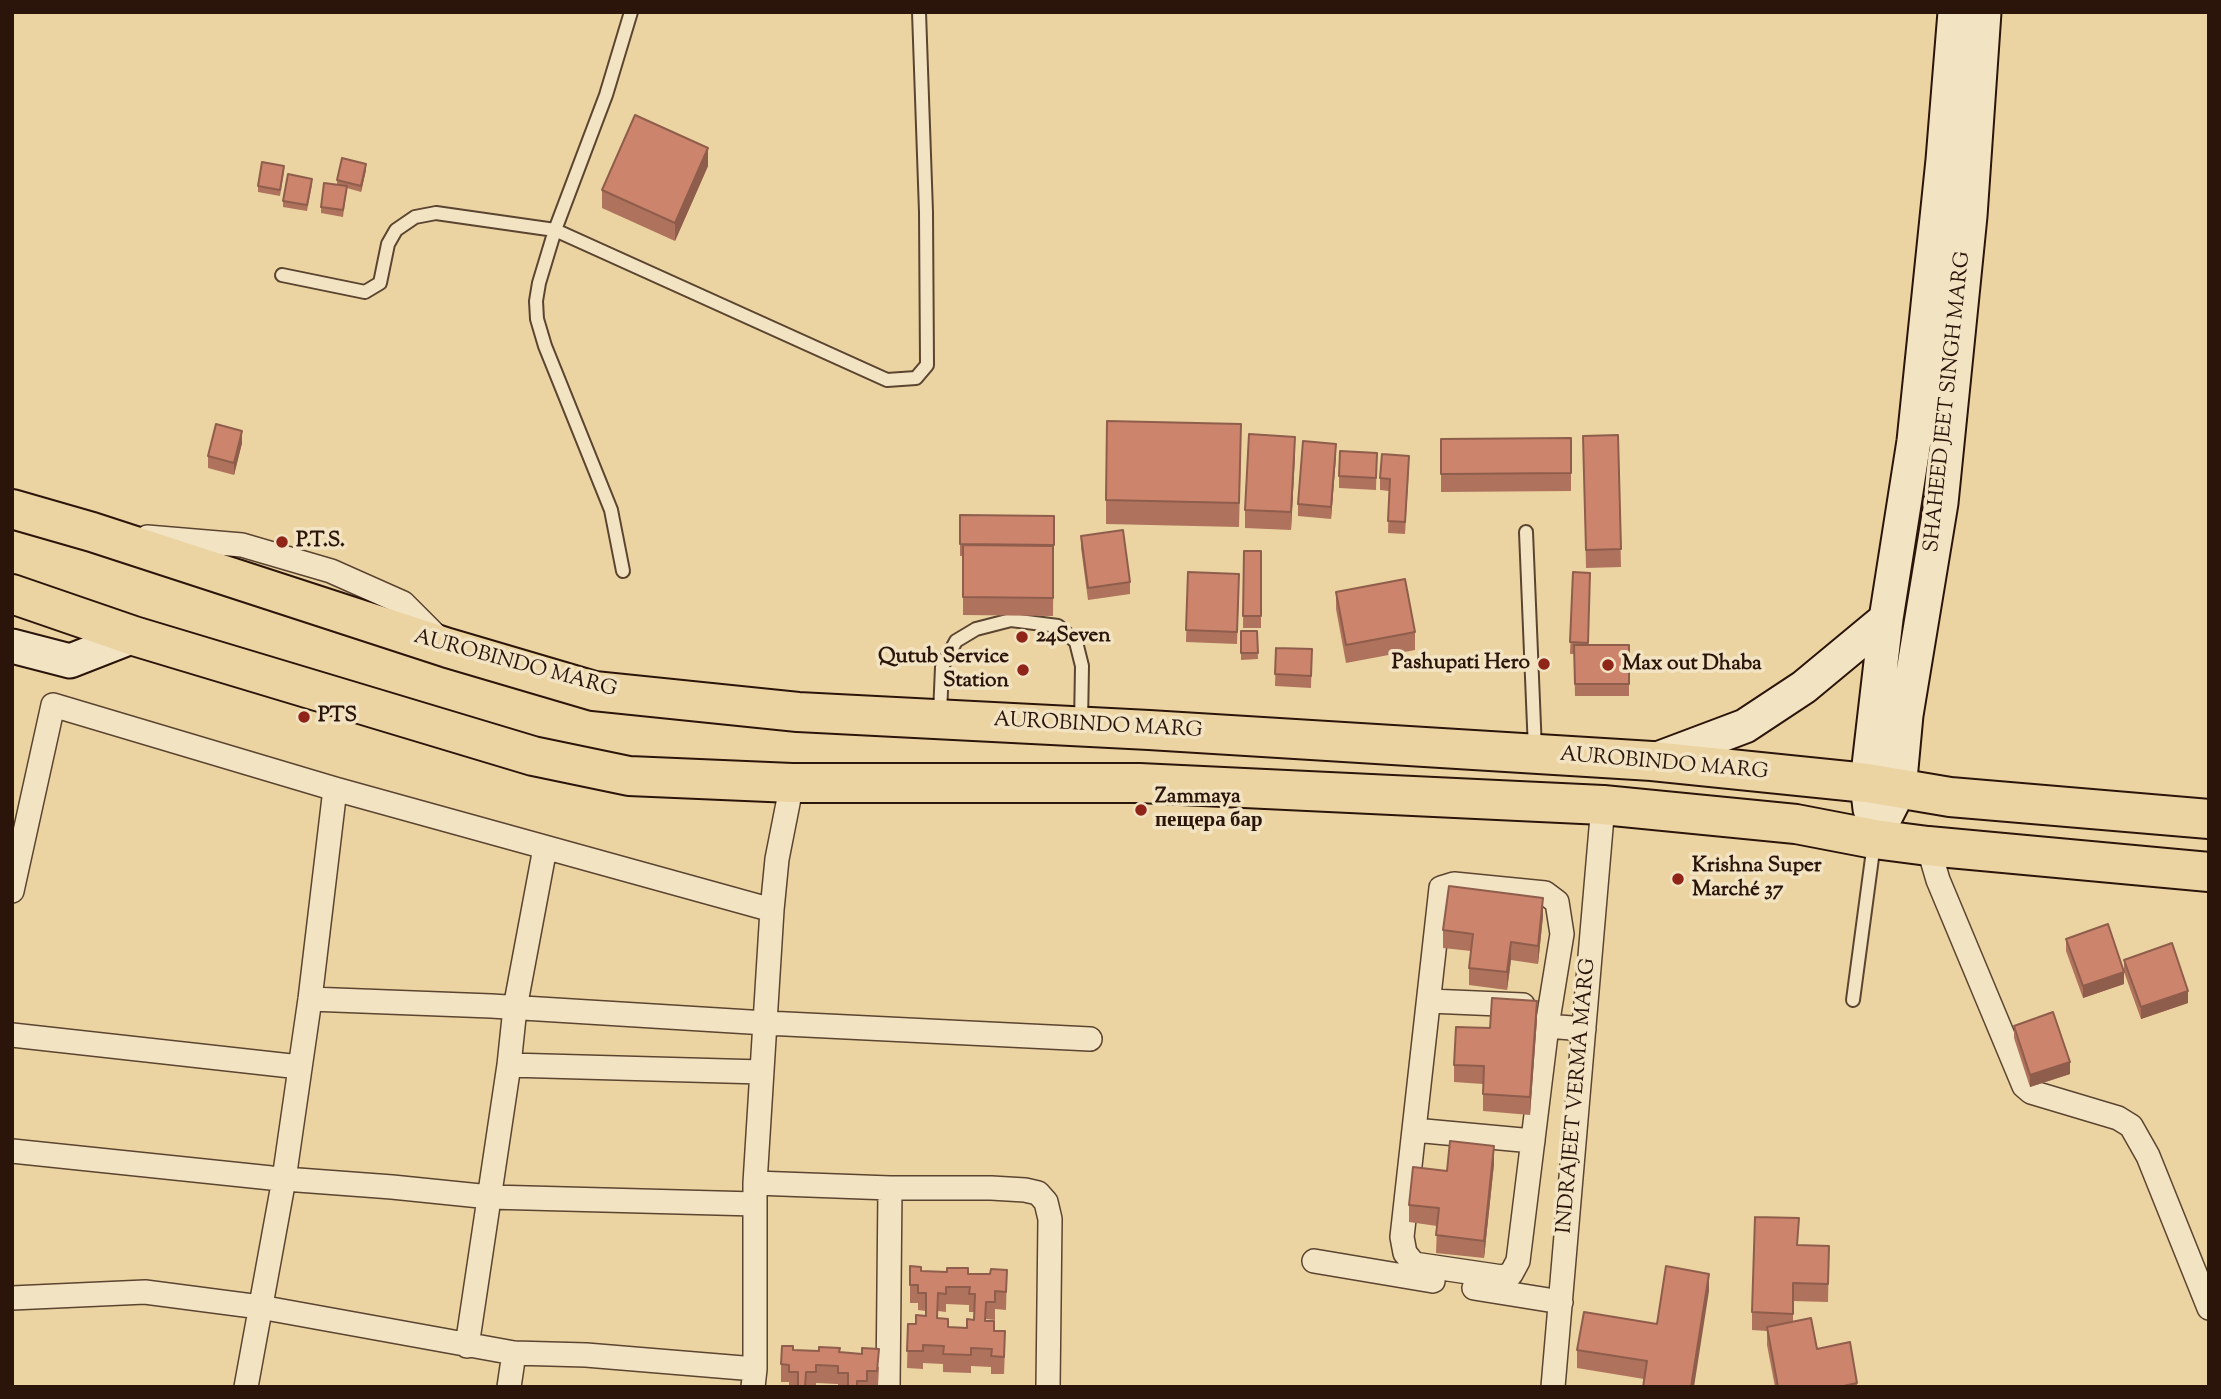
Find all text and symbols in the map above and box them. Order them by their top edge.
street label: SHAHEED JEET SINGH MARG [1921,250,1977,554]
place label: P.T.S. [296,529,345,555]
marker: P.T.S. [274,534,290,550]
place label: 24Seven [1036,624,1111,650]
street label: AUROBINDO MARG [411,626,619,704]
marker: 24Seven [1014,629,1030,645]
place label: Qutub Service Station [878,645,1009,695]
place label: Pashupati Hero [1392,651,1530,677]
place label: Max out Dhaba [1622,652,1762,678]
marker: Pashupati Hero [1536,656,1552,672]
marker: Max out Dhaba [1600,657,1616,673]
marker: Qutub Service Station [1015,662,1031,678]
place label: PTS [318,704,357,730]
marker: PTS [296,709,312,725]
street label: AUROBINDO MARG [993,709,1203,745]
street label: AUROBINDO MARG [1559,743,1769,787]
place label: Zammaya пещера бар [1155,785,1263,835]
marker: Zammaya пещера бар [1133,802,1149,818]
place label: Krishna Super Marché 37 [1692,854,1822,904]
marker: Krishna Super Marché 37 [1670,871,1686,887]
street label: INDRAJEET VERMA MARG [1553,957,1603,1235]

